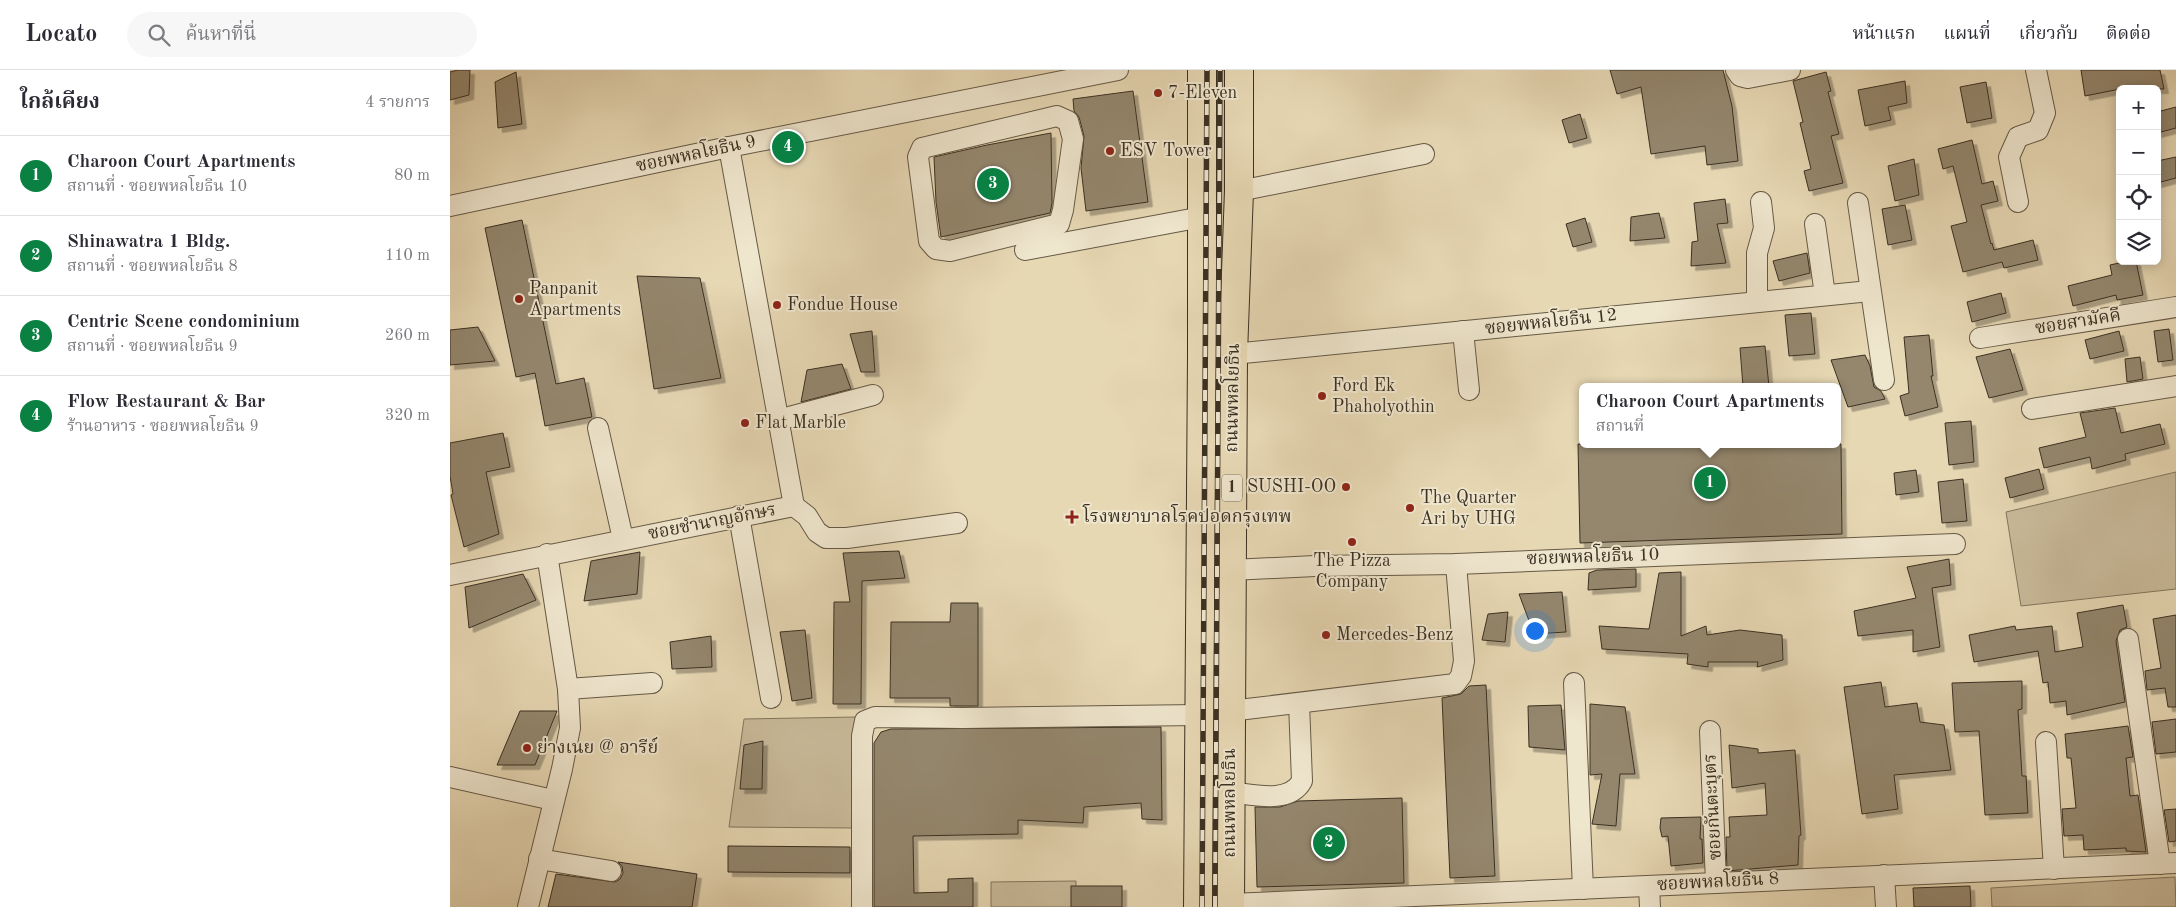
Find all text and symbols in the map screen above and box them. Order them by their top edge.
search box [127,12,477,57]
icon: search [145,21,173,49]
text: Locato [25,23,97,47]
text: หน้าแรก [1852,25,1915,43]
text: แผนที่ [1943,25,1991,43]
text: เกี่ยวกับ [2019,25,2078,43]
text: ติดต่อ [2106,25,2151,43]
text: ค้นหาที่นี่ [185,26,256,45]
place label: 7-Eleven [1168,84,1238,102]
map controls [2116,85,2161,265]
button: + [2116,85,2161,130]
marker: 7-Eleven [1152,87,1164,99]
text: ใกล้เคียง [20,92,100,113]
text: 4 รายการ [365,95,430,111]
street label: ซอยพหลโยธิน 9 [633,128,758,176]
pin: 4 [772,128,804,166]
button: − [2116,130,2161,175]
place label: ESV Tower [1120,142,1212,160]
marker: ESV Tower [1104,145,1116,157]
text: Charoon Court Apartments [67,153,295,172]
pin: 3 [977,165,1009,203]
text: 1 [31,168,41,184]
text: 80 m [394,168,430,184]
button: locate [2116,175,2161,220]
text: สถานที่ · ซอยพหลโยธิน 10 [67,179,247,195]
button: layers [2116,220,2161,265]
text: Shinawatra 1 Bldg. [67,233,230,252]
text: 2 [31,248,41,264]
text: 110 m [385,248,430,264]
text: สถานที่ · ซอยพหลโยธิน 8 [67,259,238,275]
place label: Panpanit Apartments [529,280,621,319]
marker: Panpanit Apartments [513,293,525,305]
place label: Fondue House [787,296,898,314]
marker: Fondue House [771,299,783,311]
street label: ซอยพหลโยธิน 12 [1483,301,1618,338]
street label: ซอยสามัคคี [2034,305,2122,338]
text: Centric Scene condominium [67,313,300,332]
text: 3 [31,328,41,344]
text: 260 m [385,328,430,344]
text: สถานที่ · ซอยพหลโยธิน 9 [67,339,238,355]
street label: ถนนพหลโยธิน [1218,343,1243,453]
place label: Ford Ek Phaholyothin [1332,377,1435,416]
popup [1579,383,1841,448]
marker: Ford Ek Phaholyothin [1316,390,1328,402]
text: Flow Restaurant & Bar [67,393,265,412]
text: Charoon Court Apartments [1596,393,1824,412]
text: 4 [31,408,41,424]
text: 320 m [385,408,430,424]
place label: Flat Marble [755,414,846,432]
marker: Flat Marble [739,417,751,429]
text: ร้านอาหาร · ซอยพหลโยธิน 9 [67,419,259,435]
text: สถานที่ [1596,419,1644,435]
pin: 1 [1694,464,1726,502]
road number: 1 [1222,474,1242,502]
place label: SUSHI-OO [1247,478,1336,496]
marker: SUSHI-OO [1340,481,1352,493]
place label: The Quarter Ari by UHG [1420,489,1517,528]
street label: ซอยชำนาญอักษร [646,500,778,543]
marker: The Quarter Ari by UHG [1404,502,1416,514]
place label: โรงพยาบาลโรคปอดกรุงเทพ [1082,503,1292,528]
marker: โรงพยาบาลโรคปอดกรุงเทพ [1065,510,1079,524]
marker: The Pizza Company [1346,536,1358,548]
street label: ซอยพหลโยธิน 10 [1526,541,1660,568]
place label: The Pizza Company [1313,552,1391,591]
your location [1522,618,1548,644]
place label: Mercedes-Benz [1336,626,1453,644]
marker: Mercedes-Benz [1320,629,1332,641]
place label: ย่างเนย @ อารีย์ [537,736,658,757]
marker: ย่างเนย @ อารีย์ [521,742,533,754]
street label: ถนนพหลโยธิน [1216,748,1239,858]
street label: ซอยกันตะบุตร [1700,753,1727,861]
pin: 2 [1313,824,1345,862]
street label: ซอยพหลโยธิน 8 [1656,865,1780,894]

